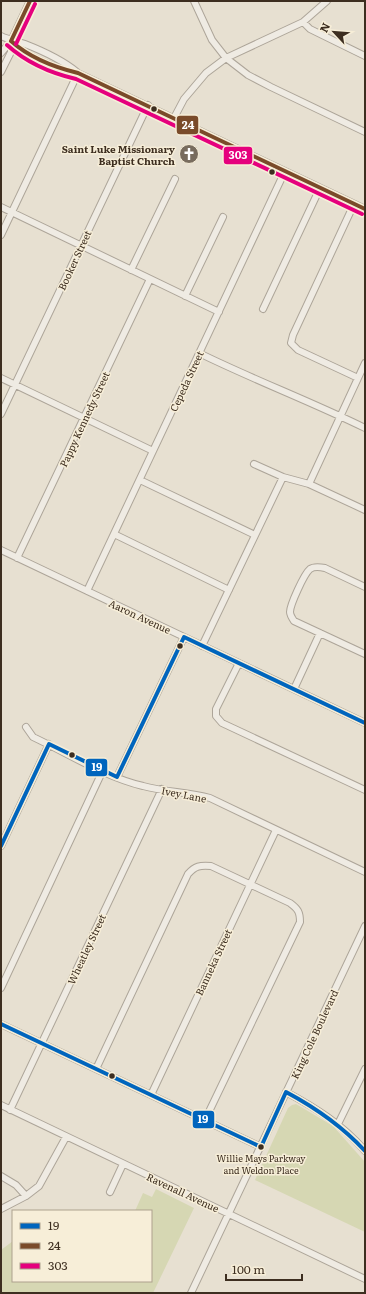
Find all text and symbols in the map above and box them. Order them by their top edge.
north arrow [314,12,354,52]
text: N [315,20,333,35]
unlabelled marker [149,104,159,114]
line badge: 24 [176,115,199,135]
text: 24 [182,116,195,132]
place label: Saint Luke Missionary Baptist Church [62,141,176,168]
church icon: Saint Luke Missionary Baptist Church [178,143,200,165]
line badge: 303 [223,146,253,165]
text: 303 [229,146,247,162]
unlabelled marker [267,167,277,177]
street label: Booker Street [54,228,94,292]
street label: Cepeda Street [165,348,207,414]
street label: Pappy Kennedy Street [55,369,113,469]
street label: Aaron Avenue [107,595,173,637]
unlabelled marker [175,641,185,651]
unlabelled marker [67,750,77,760]
line badge: 19 [85,758,108,777]
text: 19 [92,758,102,774]
street label: Ivey Lane [160,782,208,806]
street label: Wheatley Street [63,911,109,987]
street label: Banneka Street [191,926,235,998]
street label: King Cole Boulevard [287,987,341,1081]
unlabelled marker [107,1071,117,1081]
line badge: 19 [192,1110,215,1129]
text: 19 [198,1110,208,1126]
marker: Willie Mays Parkway and Weldon Place [256,1142,266,1152]
place label: Willie Mays Parkway and Weldon Place [217,1151,306,1177]
street label: Ravenall Avenue [144,1169,222,1215]
legend [12,1210,152,1282]
text: 19 [48,1216,59,1234]
text: 24 [48,1236,61,1254]
text: 303 [48,1256,68,1274]
scale bar [226,1256,302,1282]
text: 100 m [232,1260,265,1278]

